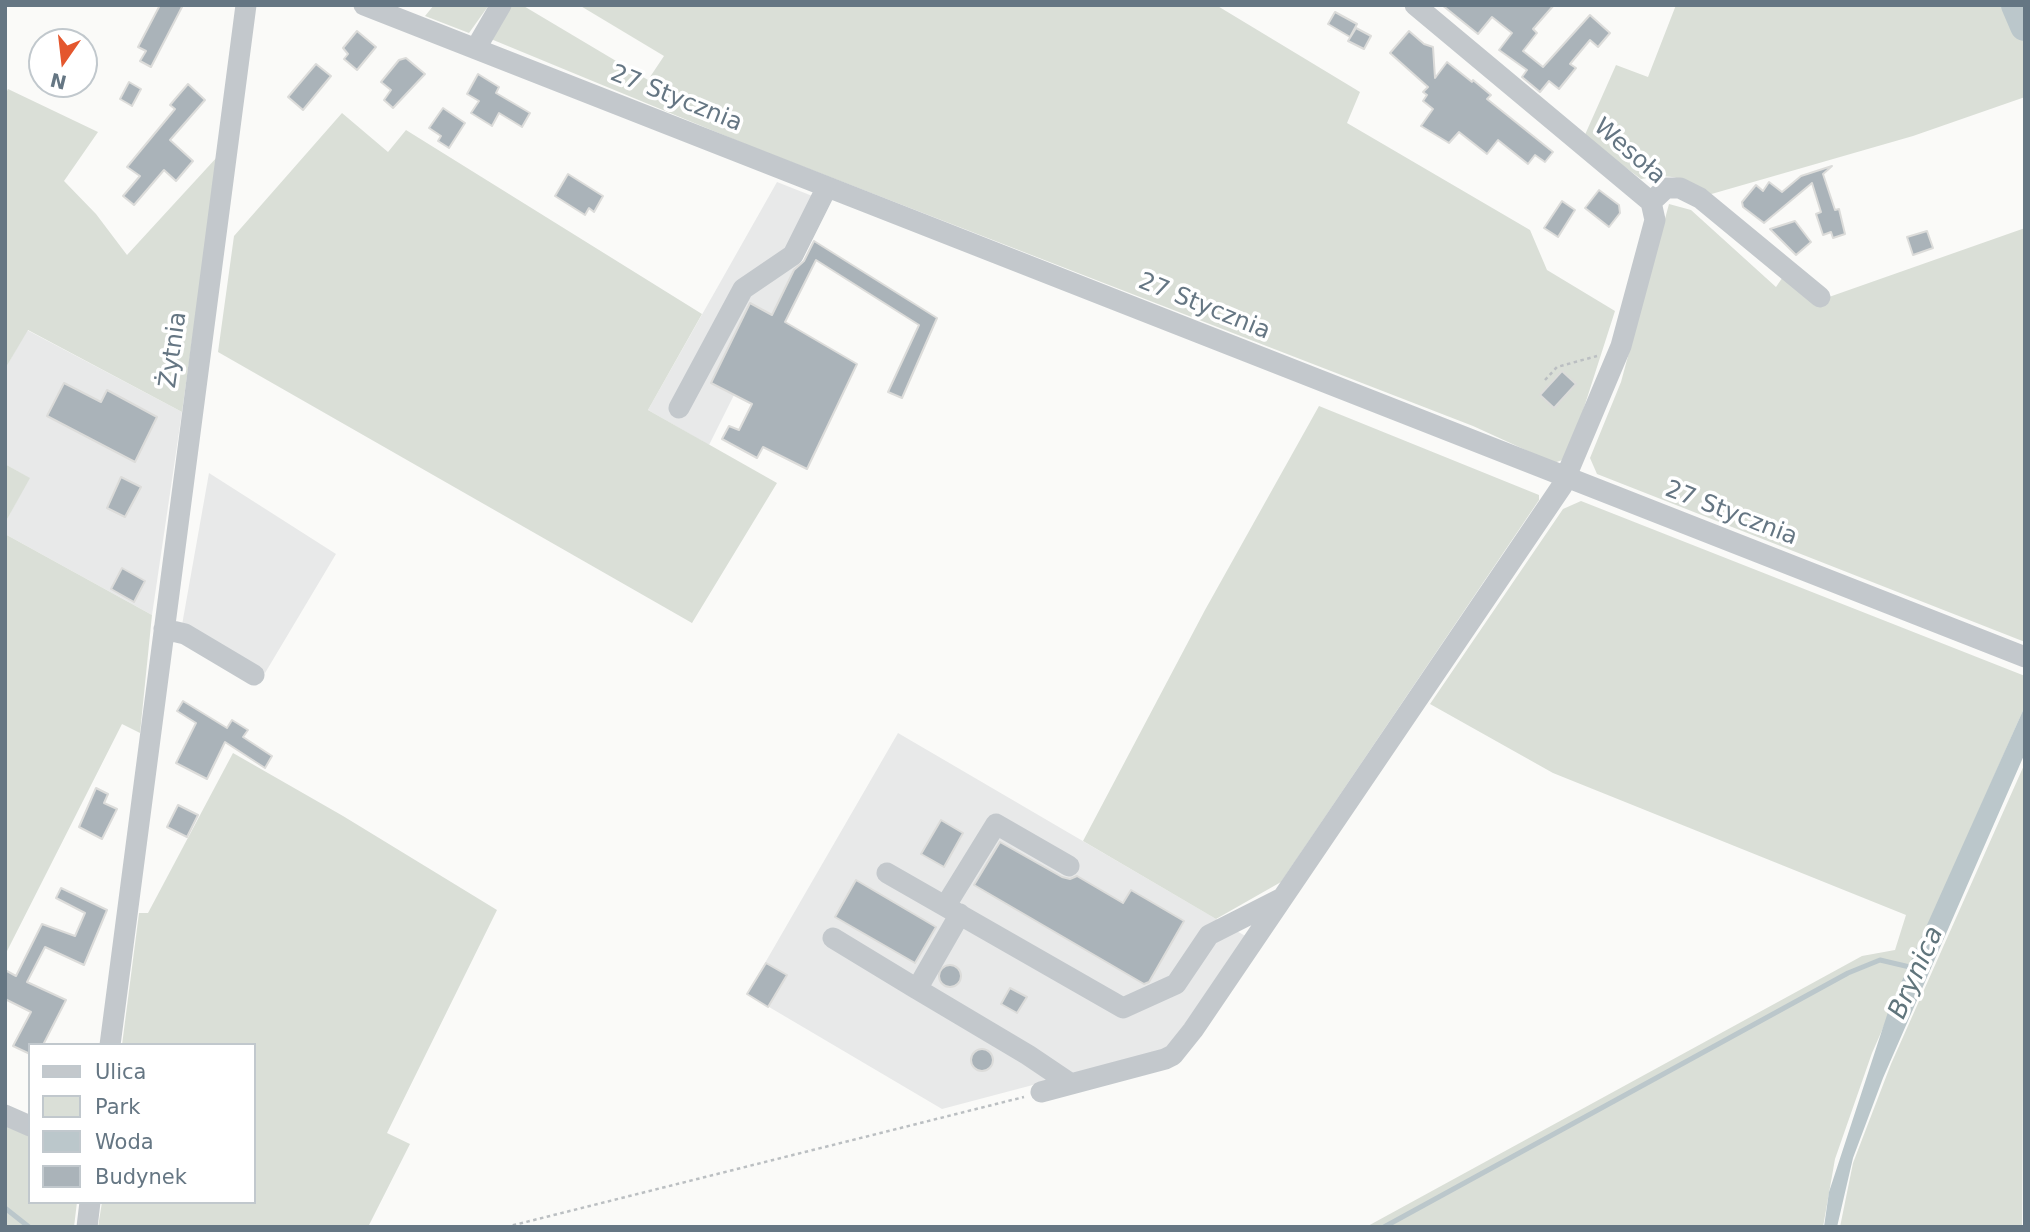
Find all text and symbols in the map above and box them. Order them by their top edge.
north arrow [28,28,98,98]
street label: 27 Stycznia [606,60,746,138]
text: N [48,69,69,94]
street label: Wesoła [1587,113,1671,191]
street label: 27 Stycznia [1134,268,1274,346]
street label: Żytnia [154,310,194,390]
street label: 27 Stycznia [1661,476,1801,552]
water label: Brynica [1883,922,1951,1024]
legend [28,1043,256,1204]
text: Ulica [95,1060,146,1084]
text: Park [95,1095,140,1119]
text: Woda [95,1130,154,1154]
text: Budynek [95,1165,187,1189]

